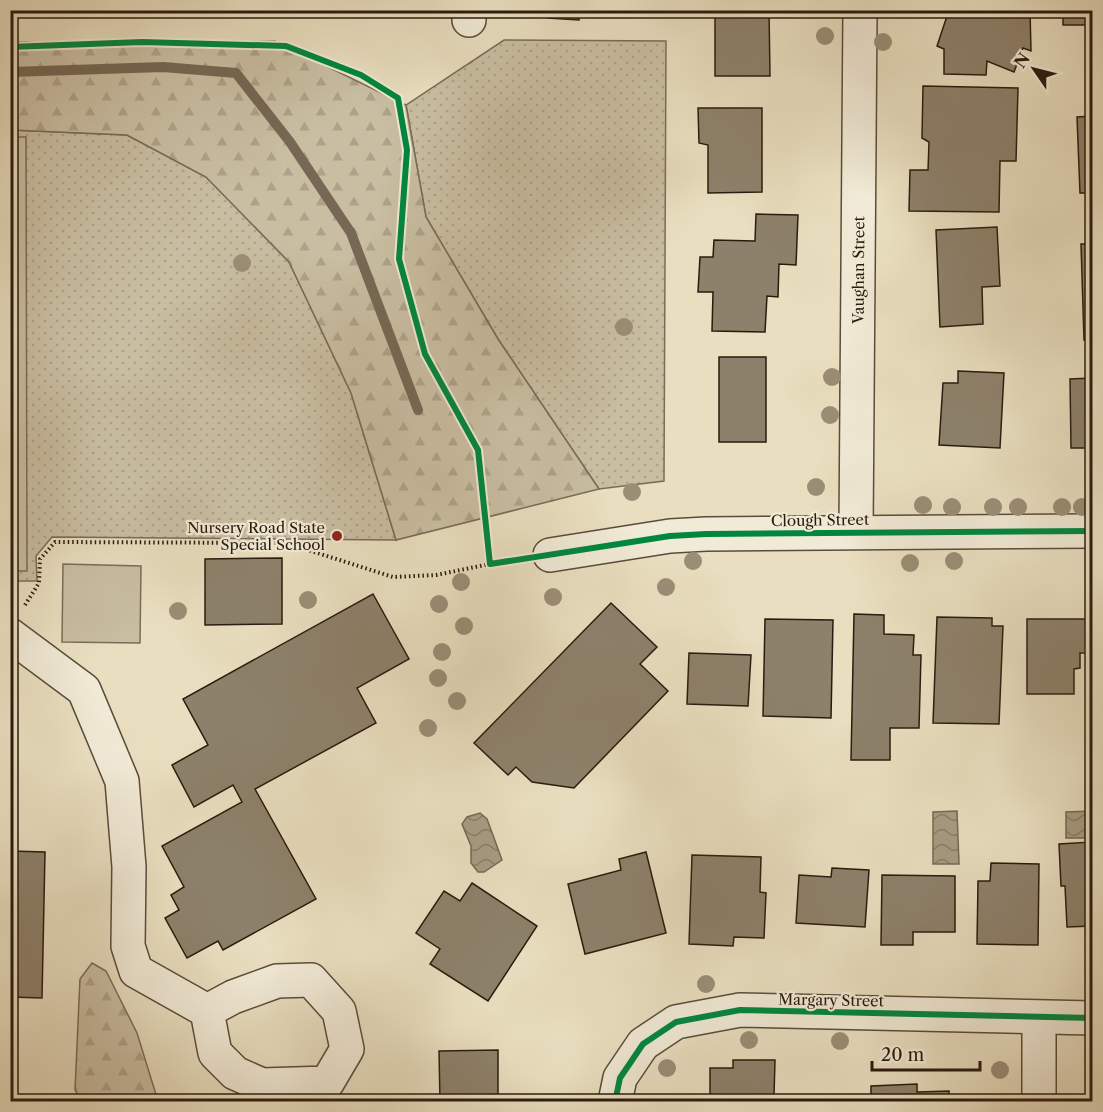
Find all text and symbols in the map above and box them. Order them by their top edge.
north arrow [1004,39,1064,99]
text: N [1010,49,1034,72]
street label: Vaughan Street [848,215,868,325]
street label: Clough Street [771,510,870,530]
place label: Nursery Road State Special School [187,518,326,554]
marker: Nursery Road State Special School [330,529,344,543]
street label: Margary Street [778,990,885,1010]
scale bar [872,1034,980,1072]
text: 20 m [881,1044,925,1066]

